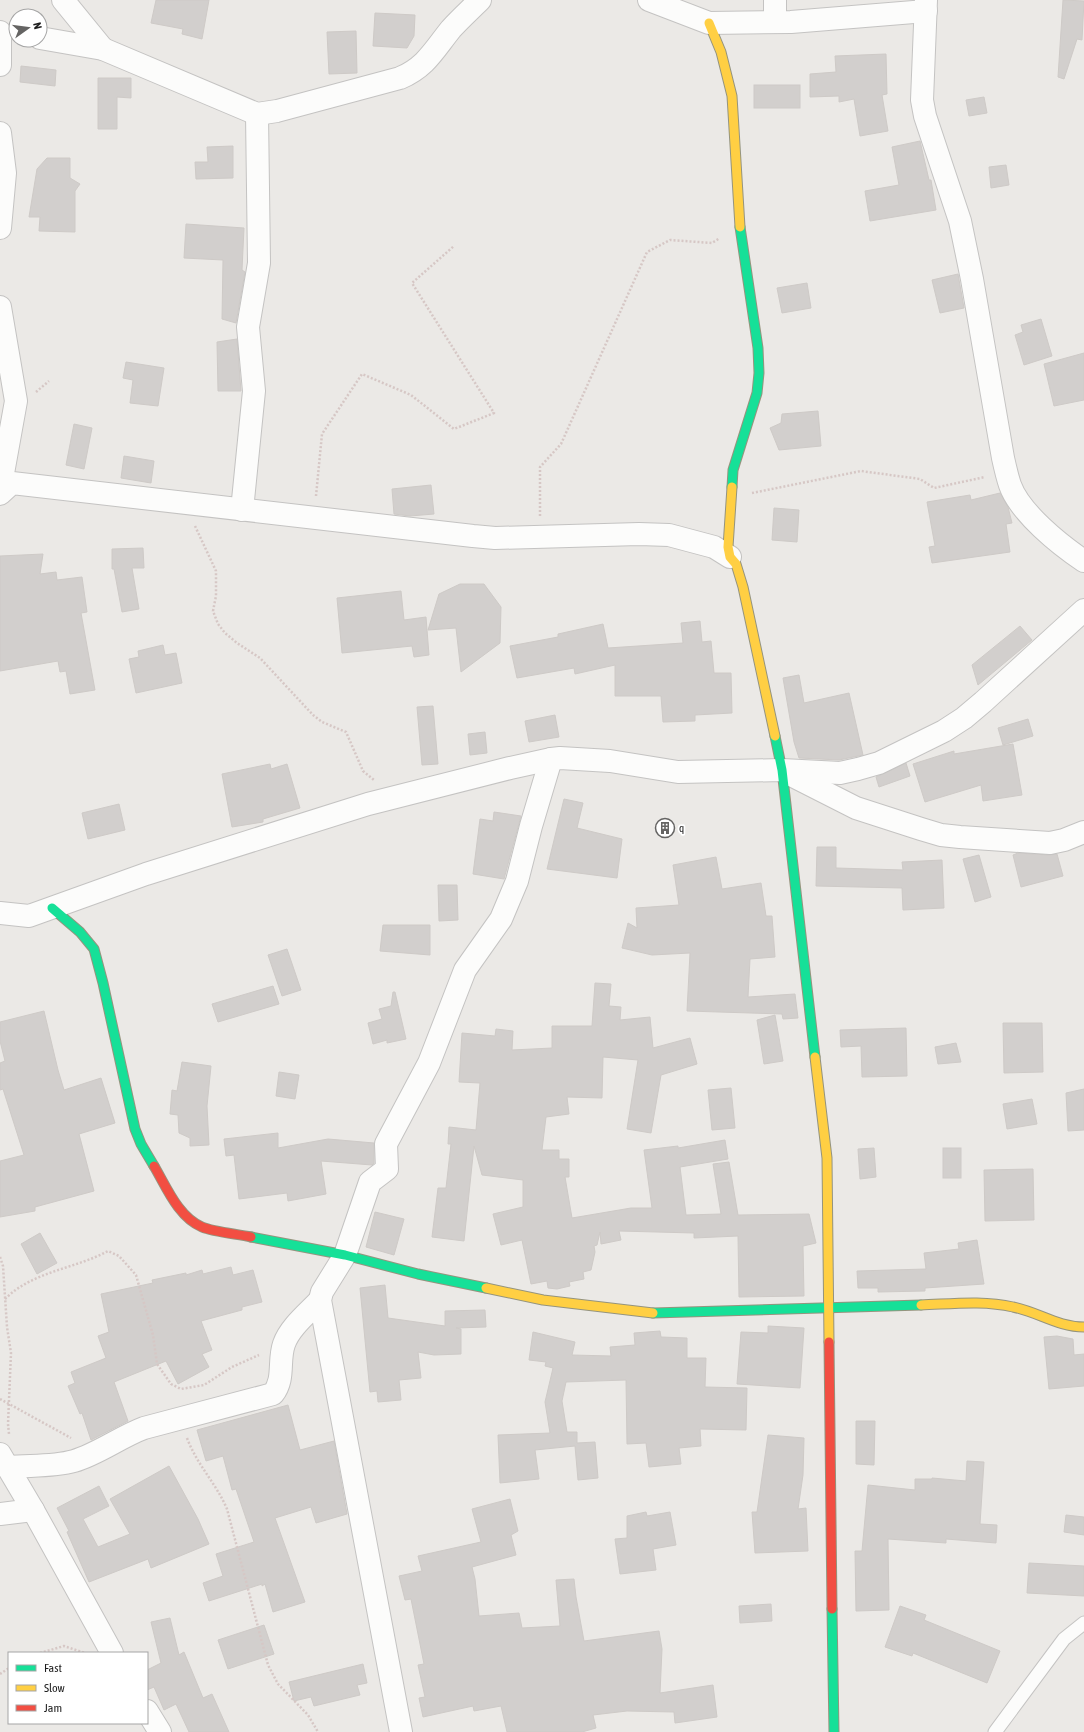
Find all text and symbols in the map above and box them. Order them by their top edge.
north arrow [8,8,48,48]
text: N [31,21,44,30]
building icon: q [654,817,676,839]
place label: q [679,822,684,834]
legend [8,1652,148,1724]
text: Fast [44,1661,62,1675]
text: Slow [44,1681,65,1695]
text: Jam [44,1701,62,1715]

